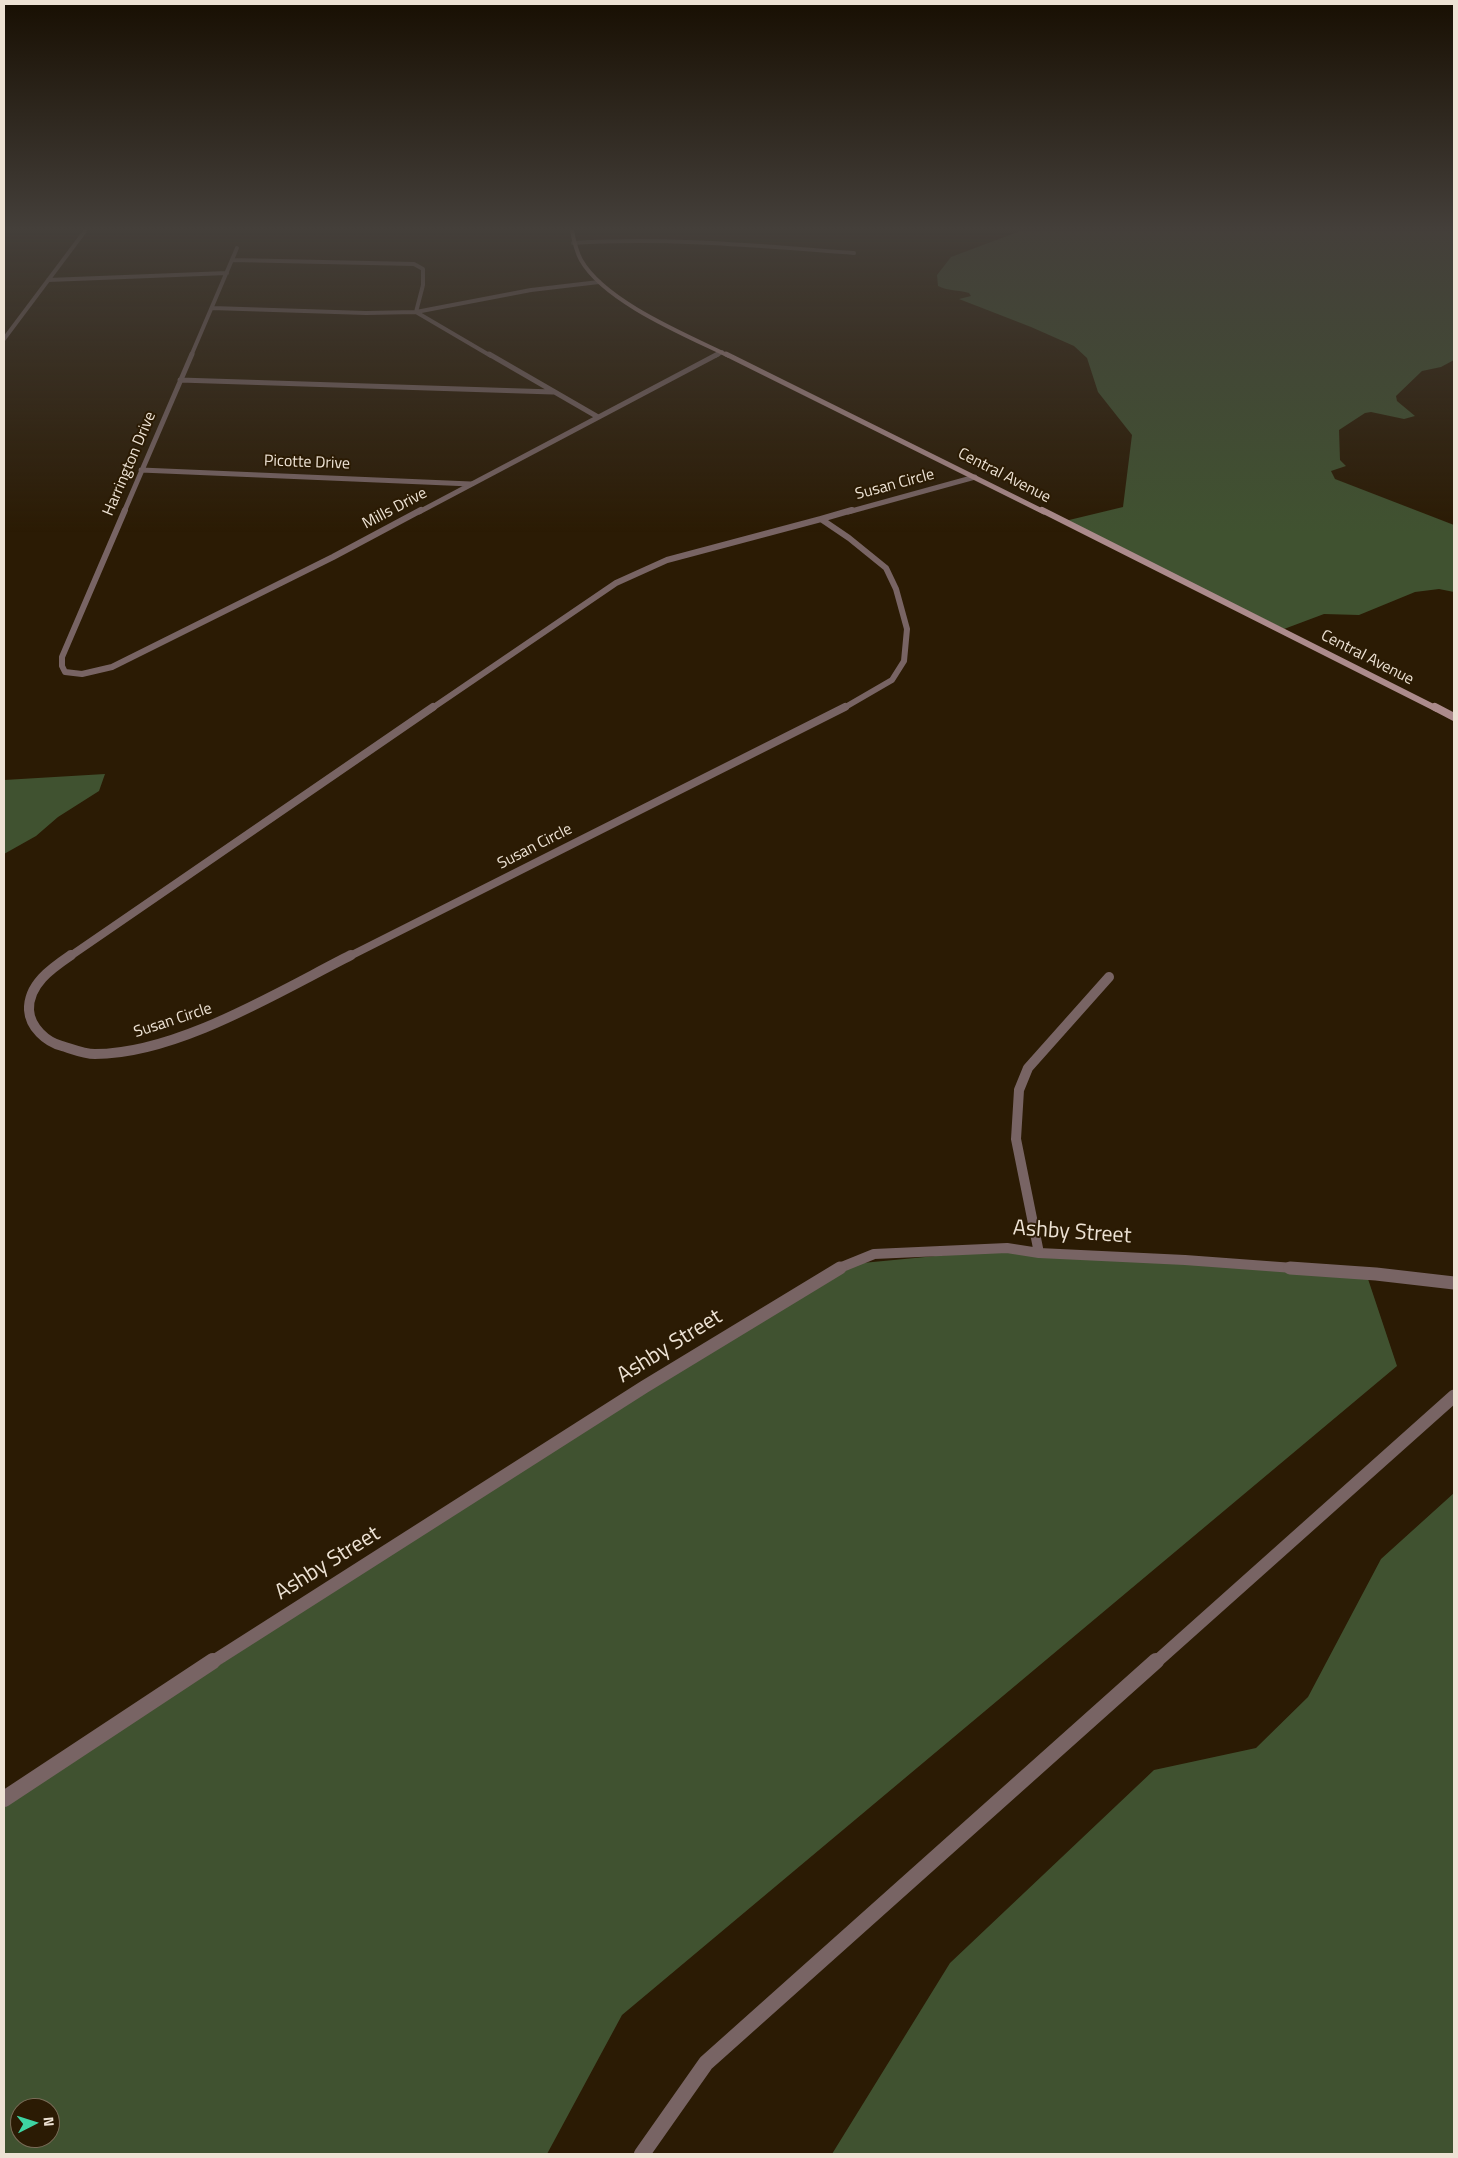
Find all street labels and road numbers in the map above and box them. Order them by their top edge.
street label: Harrington Drive [99,409,161,519]
street label: Central Avenue [954,444,1054,508]
street label: Picotte Drive [264,452,350,474]
street label: Susan Circle [853,465,937,505]
street label: Mills Drive [359,484,431,534]
street label: Central Avenue [1317,626,1417,690]
street label: Susan Circle [495,820,575,874]
street label: Susan Circle [131,999,215,1043]
street label: Ashby Street [1012,1216,1132,1250]
street label: Ashby Street [613,1304,727,1390]
street label: Ashby Street [271,1521,385,1607]

